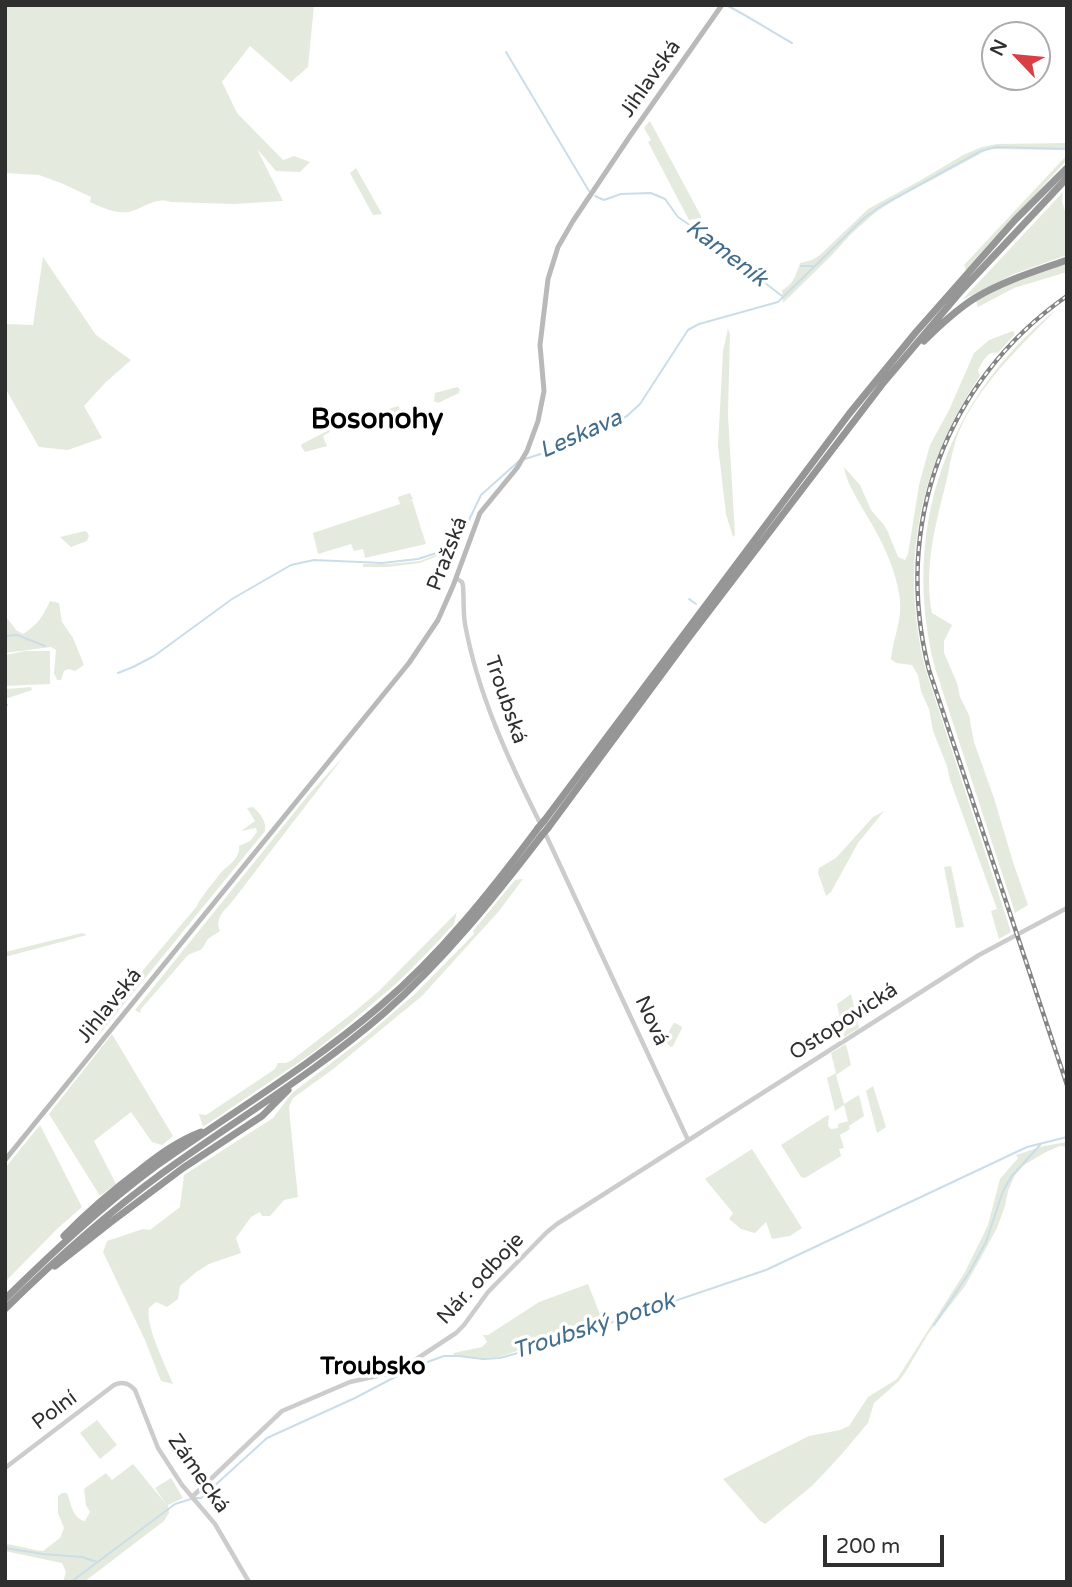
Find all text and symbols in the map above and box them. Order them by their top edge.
north arrow [981,21,1051,91]
street label: Jihlavská [615,35,687,123]
text: N [986,36,1012,59]
water label: Kameník [680,214,772,294]
district label: Bosonohy [311,404,443,438]
water label: Leskava [536,405,626,465]
street label: Pražská [422,513,474,595]
street label: Troubská [478,653,532,747]
street label: Jihlavská [72,964,148,1048]
street label: Ostopovická [785,978,903,1066]
street label: Nová [629,992,673,1050]
street label: Nár. odboje [432,1228,530,1330]
water label: Troubský potok [509,1288,679,1366]
district label: Troubsko [320,1354,426,1382]
street label: Polní [28,1386,82,1436]
street label: Zámecká [162,1430,234,1518]
scale bar [827,1520,948,1564]
text: 200 m [836,1534,900,1559]

